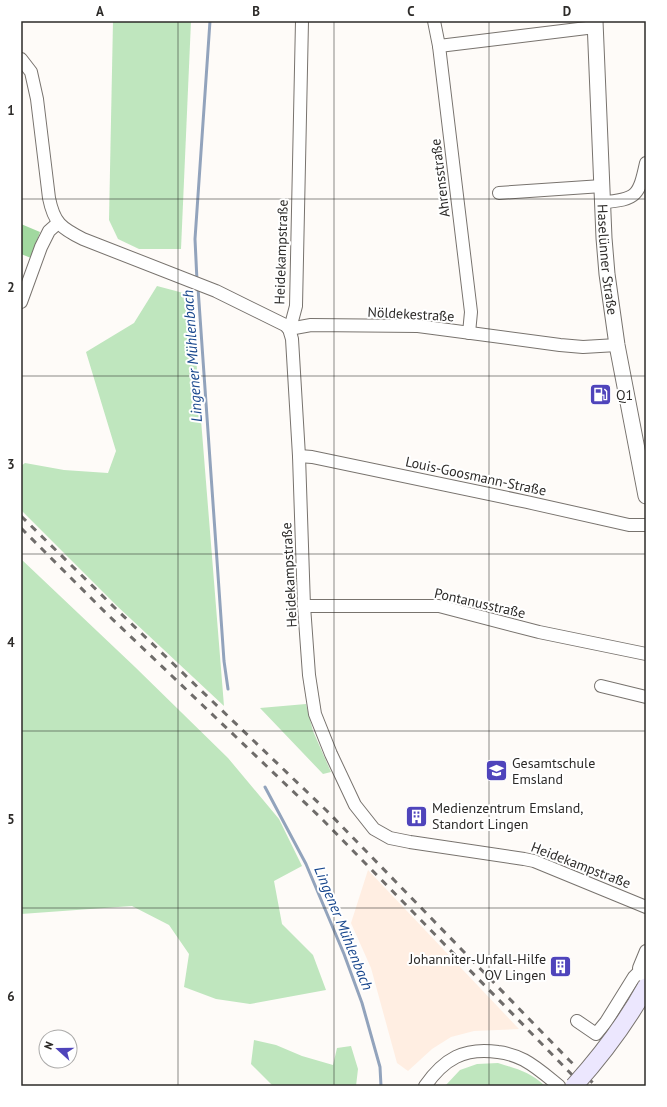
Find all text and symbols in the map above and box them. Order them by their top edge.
text: A [96,3,104,20]
text: B [252,3,260,20]
text: C [407,3,415,20]
text: D [563,3,571,20]
text: 1 [7,102,15,119]
street label: Ahrensstraße [426,138,454,218]
street label: Heidekampstraße [270,199,292,305]
street label: Haselünner Straße [594,204,622,316]
text: 2 [7,279,15,296]
water label: Lingener Mühlenbach [178,289,206,423]
street label: Nöldekestraße [367,303,455,325]
fuel station icon: Q1 [588,382,614,408]
place label: Q1 [616,386,633,404]
street label: Louis-Goosmann-Straße [404,452,548,500]
text: 3 [7,456,15,473]
street label: Heidekampstraße [277,522,301,628]
street label: Pontanusstraße [433,584,527,622]
text: 4 [7,634,15,651]
place label: Gesamtschule Emsland [512,754,595,788]
school or university icon: Gesamtschule Emsland [483,758,509,784]
place label: Medienzentrum Emsland, Standort Lingen [432,799,583,833]
building icon: Medienzentrum Emsland, Standort Lingen [403,803,429,829]
text: 5 [7,811,15,828]
street label: Heidekampstraße [529,838,633,892]
water label: Lingener Mühlenbach [310,863,378,993]
place label: Johanniter-Unfall-Hilfe OV Lingen [408,950,546,984]
building icon: Johanniter-Unfall-Hilfe OV Lingen [548,954,574,980]
text: 6 [7,988,15,1005]
north arrow [38,1029,78,1069]
text: N [41,1040,56,1051]

